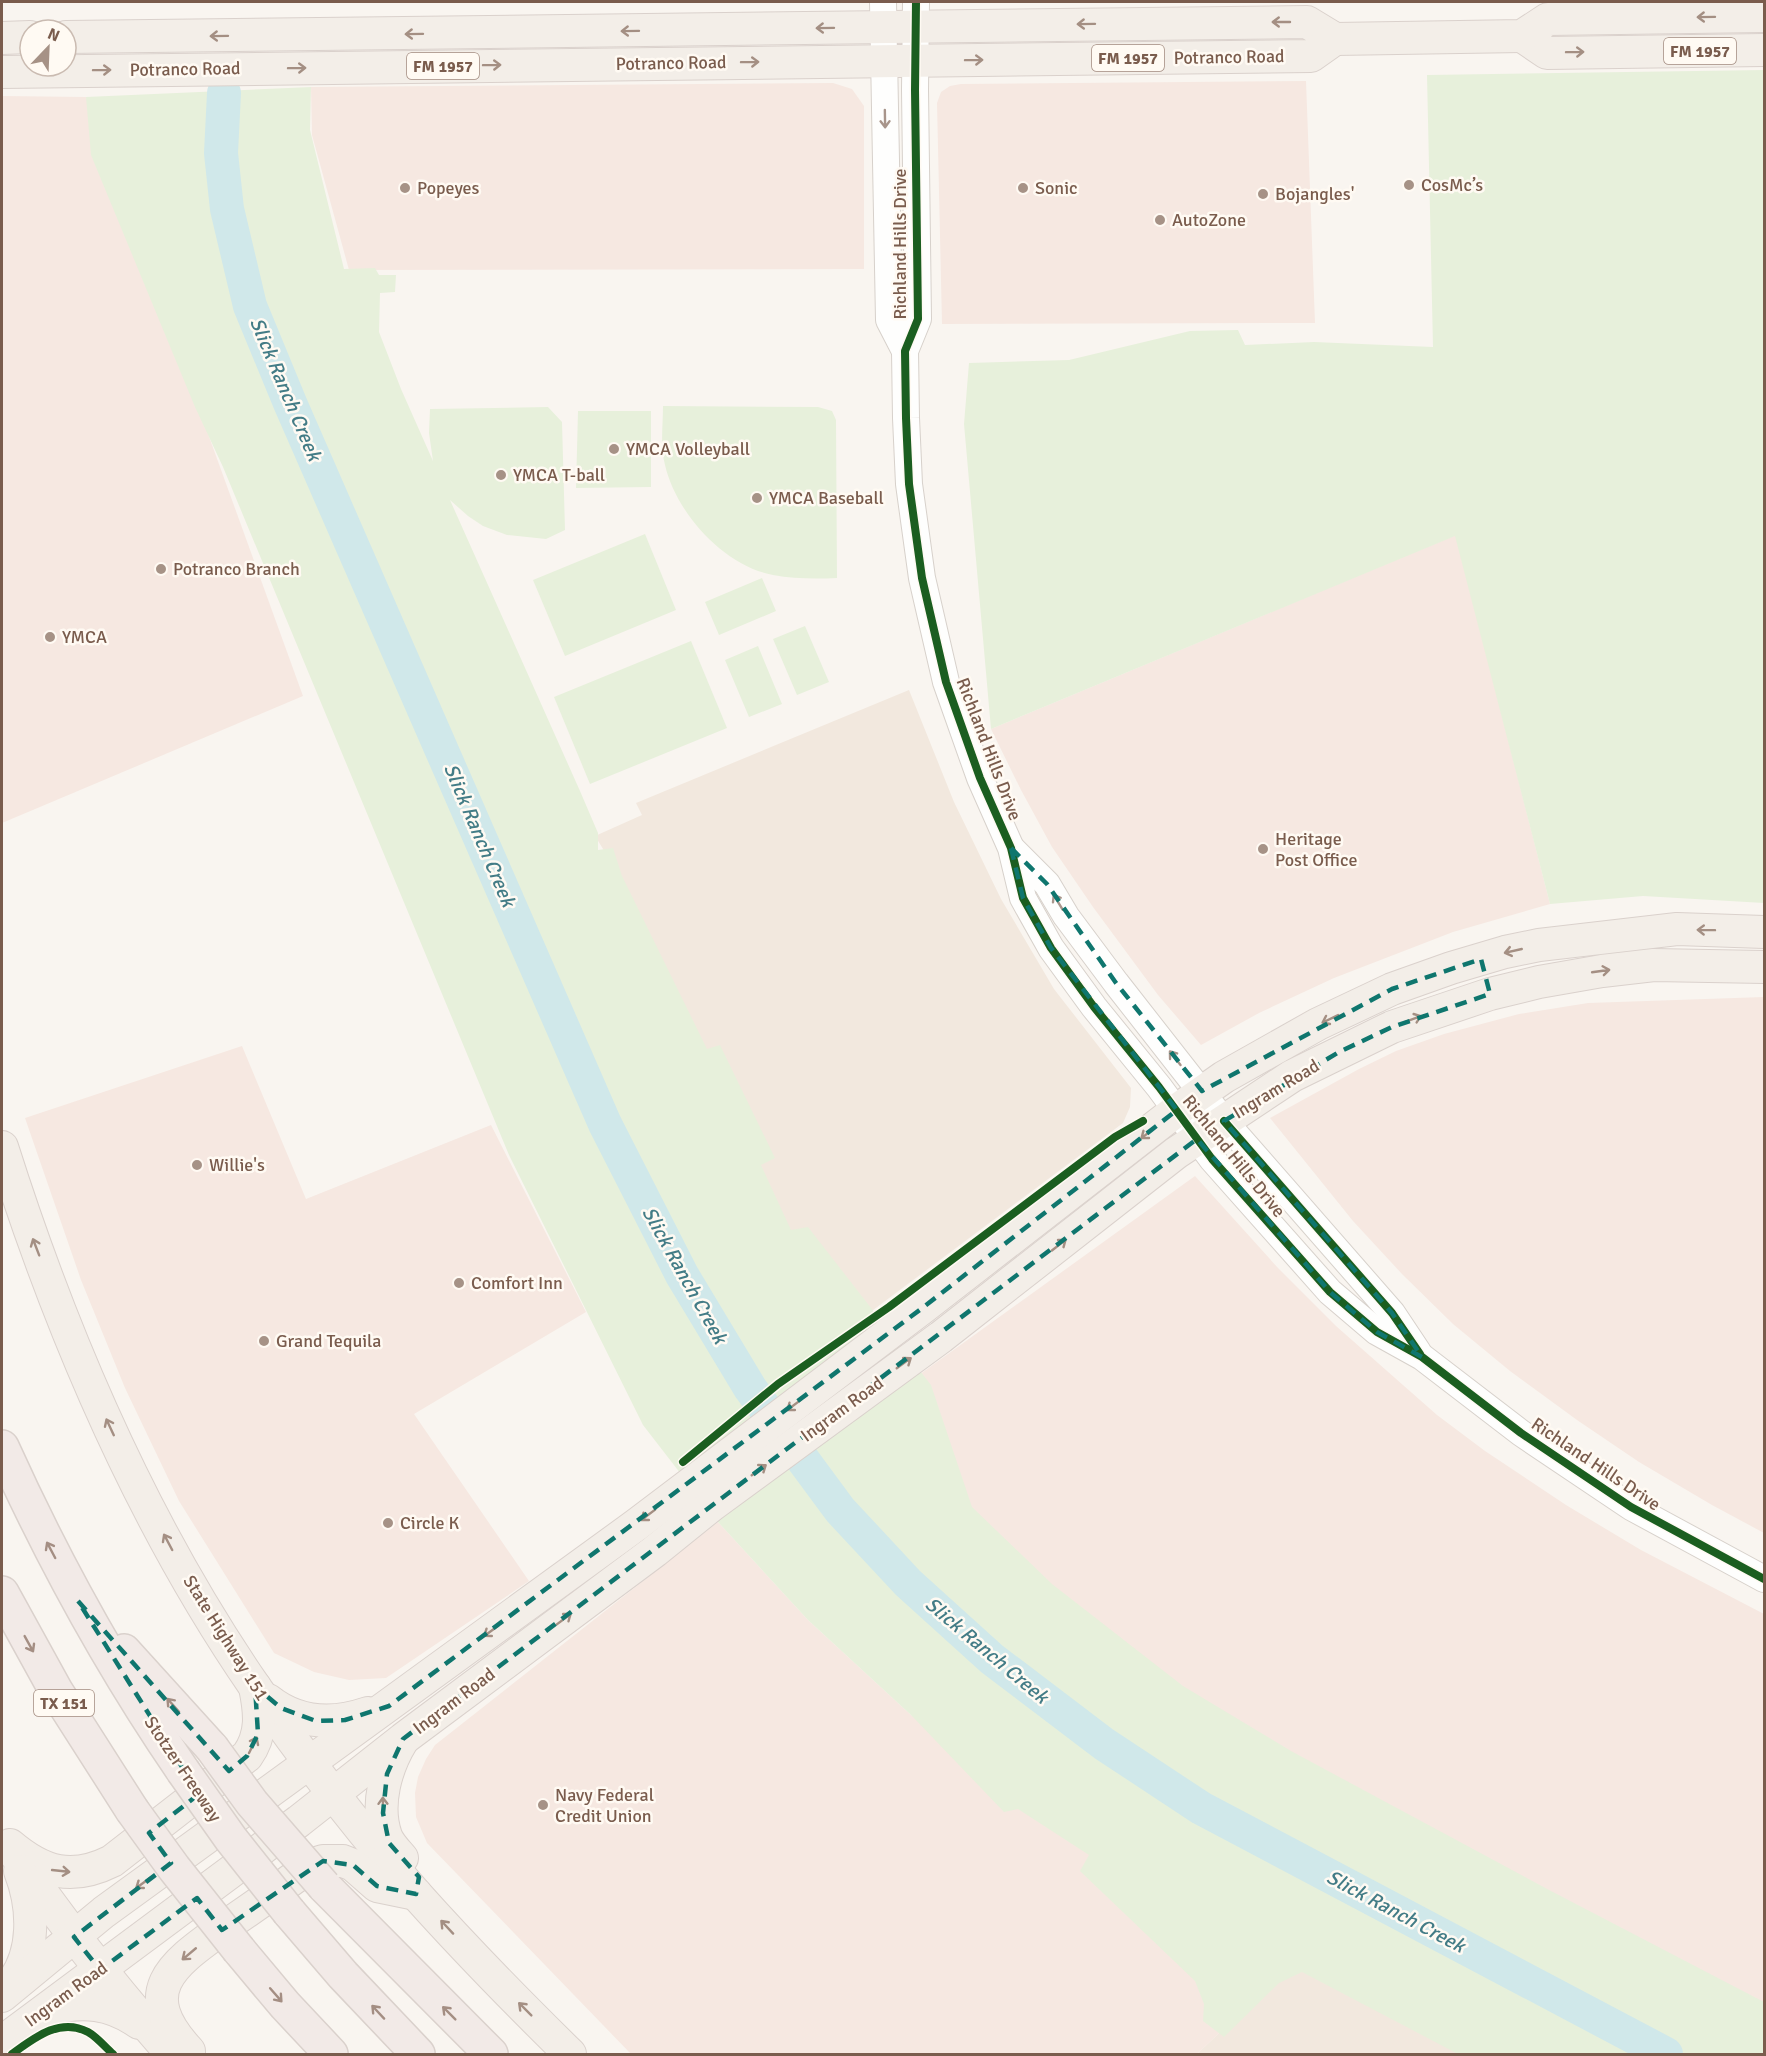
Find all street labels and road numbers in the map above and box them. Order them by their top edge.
road number: FM 1957 [1664,38,1736,64]
road number: FM 1957 [1092,45,1164,71]
street label: Potranco Road [1173,45,1285,69]
street label: Potranco Road [615,51,727,75]
road number: FM 1957 [407,53,479,79]
street label: Potranco Road [129,57,241,81]
street label: Richland Hills Drive [889,168,911,320]
street label: Richland Hills Drive [952,674,1026,824]
street label: Ingram Road [1229,1055,1323,1123]
street label: Richland Hills Drive [1178,1090,1290,1222]
street label: Ingram Road [796,1372,888,1446]
street label: Richland Hills Drive [1527,1413,1665,1515]
street label: State Highway 151 [179,1571,273,1705]
street label: Ingram Road [409,1663,499,1739]
road number: TX 151 [34,1690,94,1716]
street label: Stotzer Freeway [140,1712,227,1826]
street label: Ingram Road [20,1957,112,2031]

